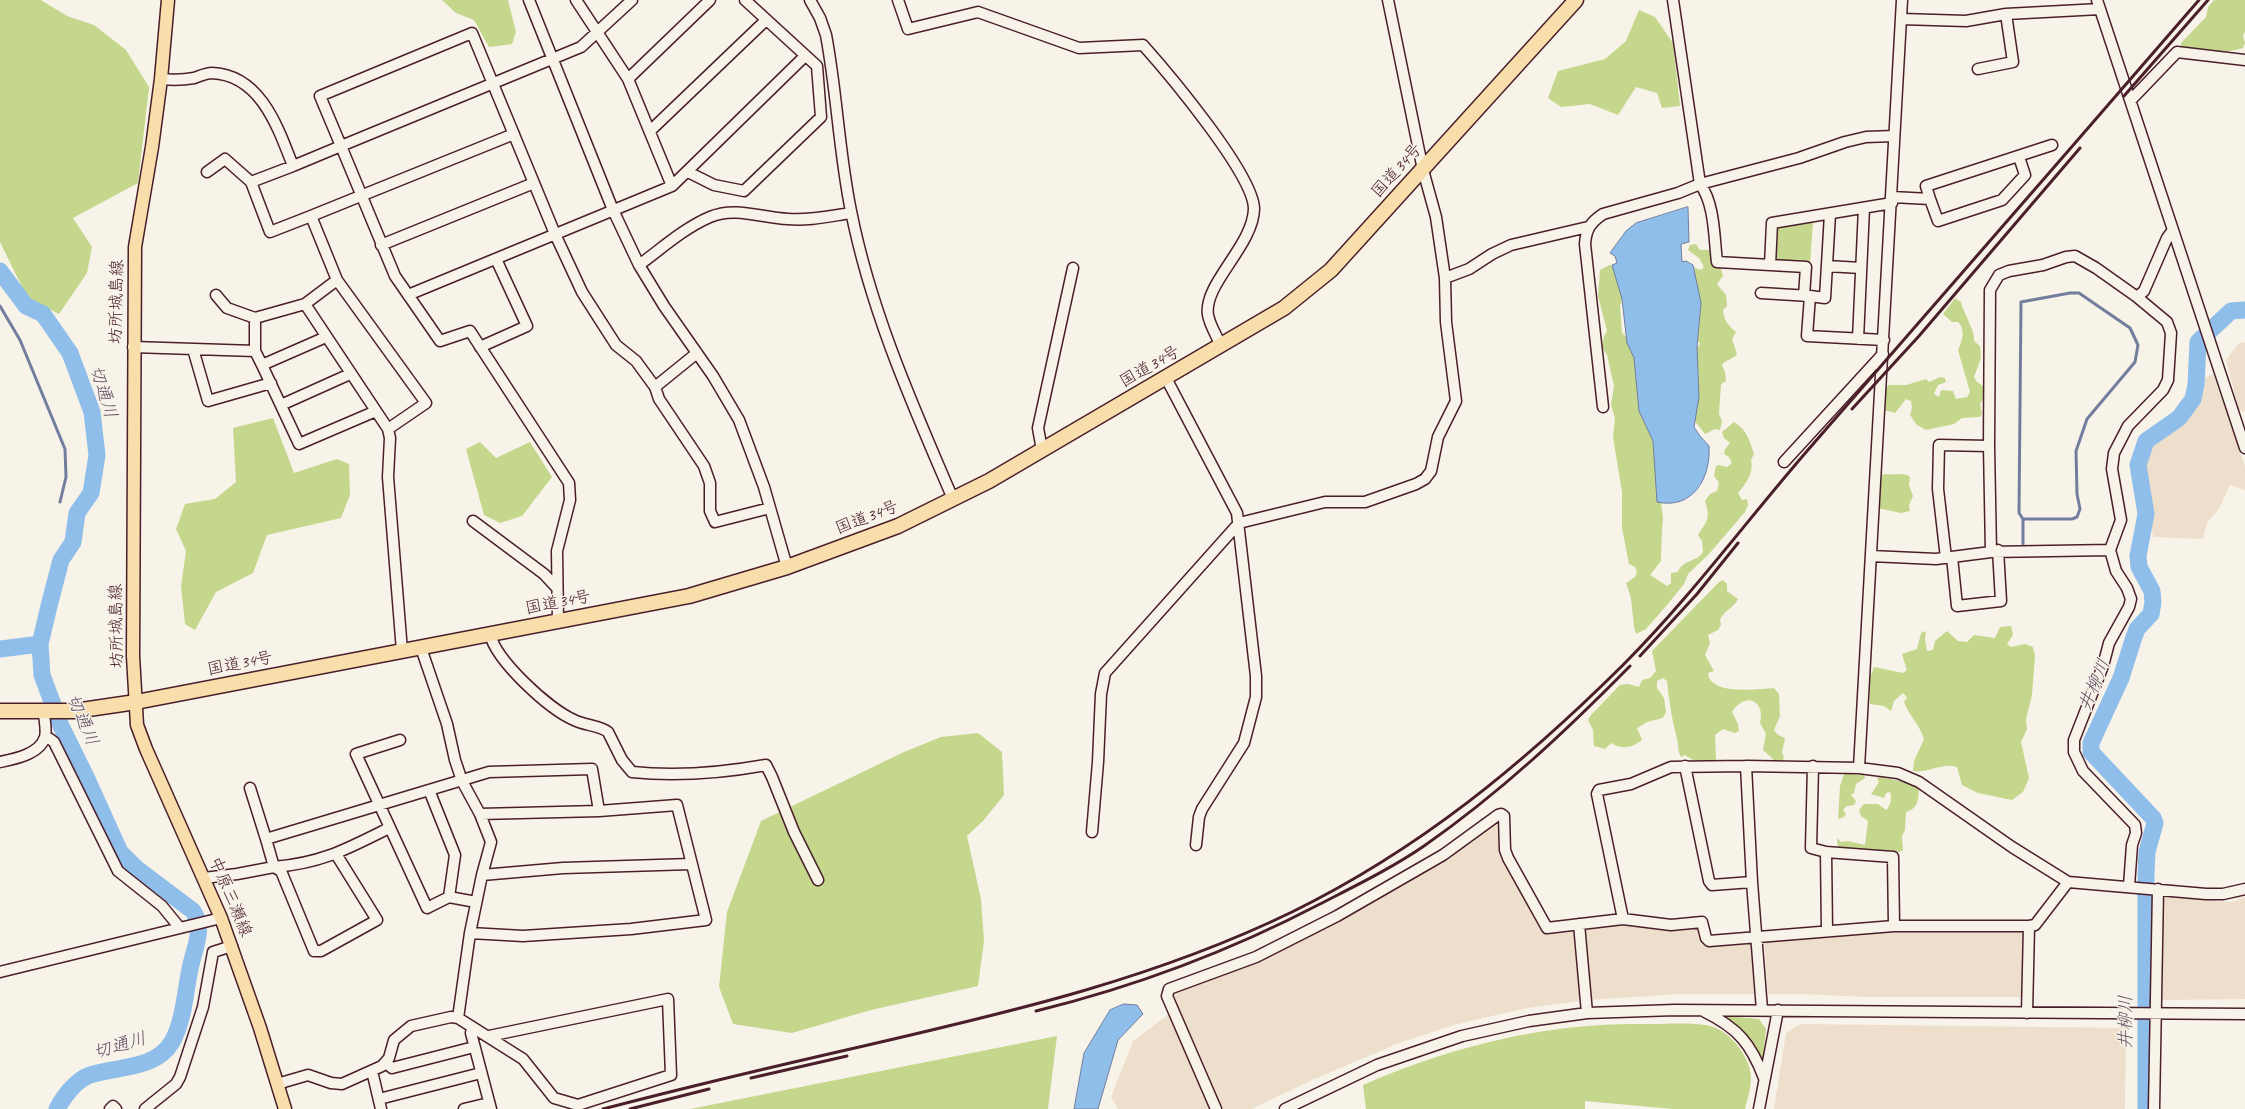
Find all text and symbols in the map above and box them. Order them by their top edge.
street label: 国道34号 [1367,140,1427,202]
street label: 坊所城島線 [106,259,128,345]
street label: 国道34号 [1116,342,1184,392]
water label: 切通川 [85,363,121,421]
street label: 国道34号 [832,497,902,539]
street label: 坊所城島線 [106,583,128,669]
street label: 国道34号 [524,587,592,619]
street label: 国道34号 [206,648,274,680]
water label: 井柳川 [2075,656,2115,714]
water label: 切通川 [62,691,102,749]
street label: 中原三瀬線 [204,854,256,940]
water label: 井柳川 [2115,995,2137,1049]
water label: 切通川 [91,1028,149,1064]

